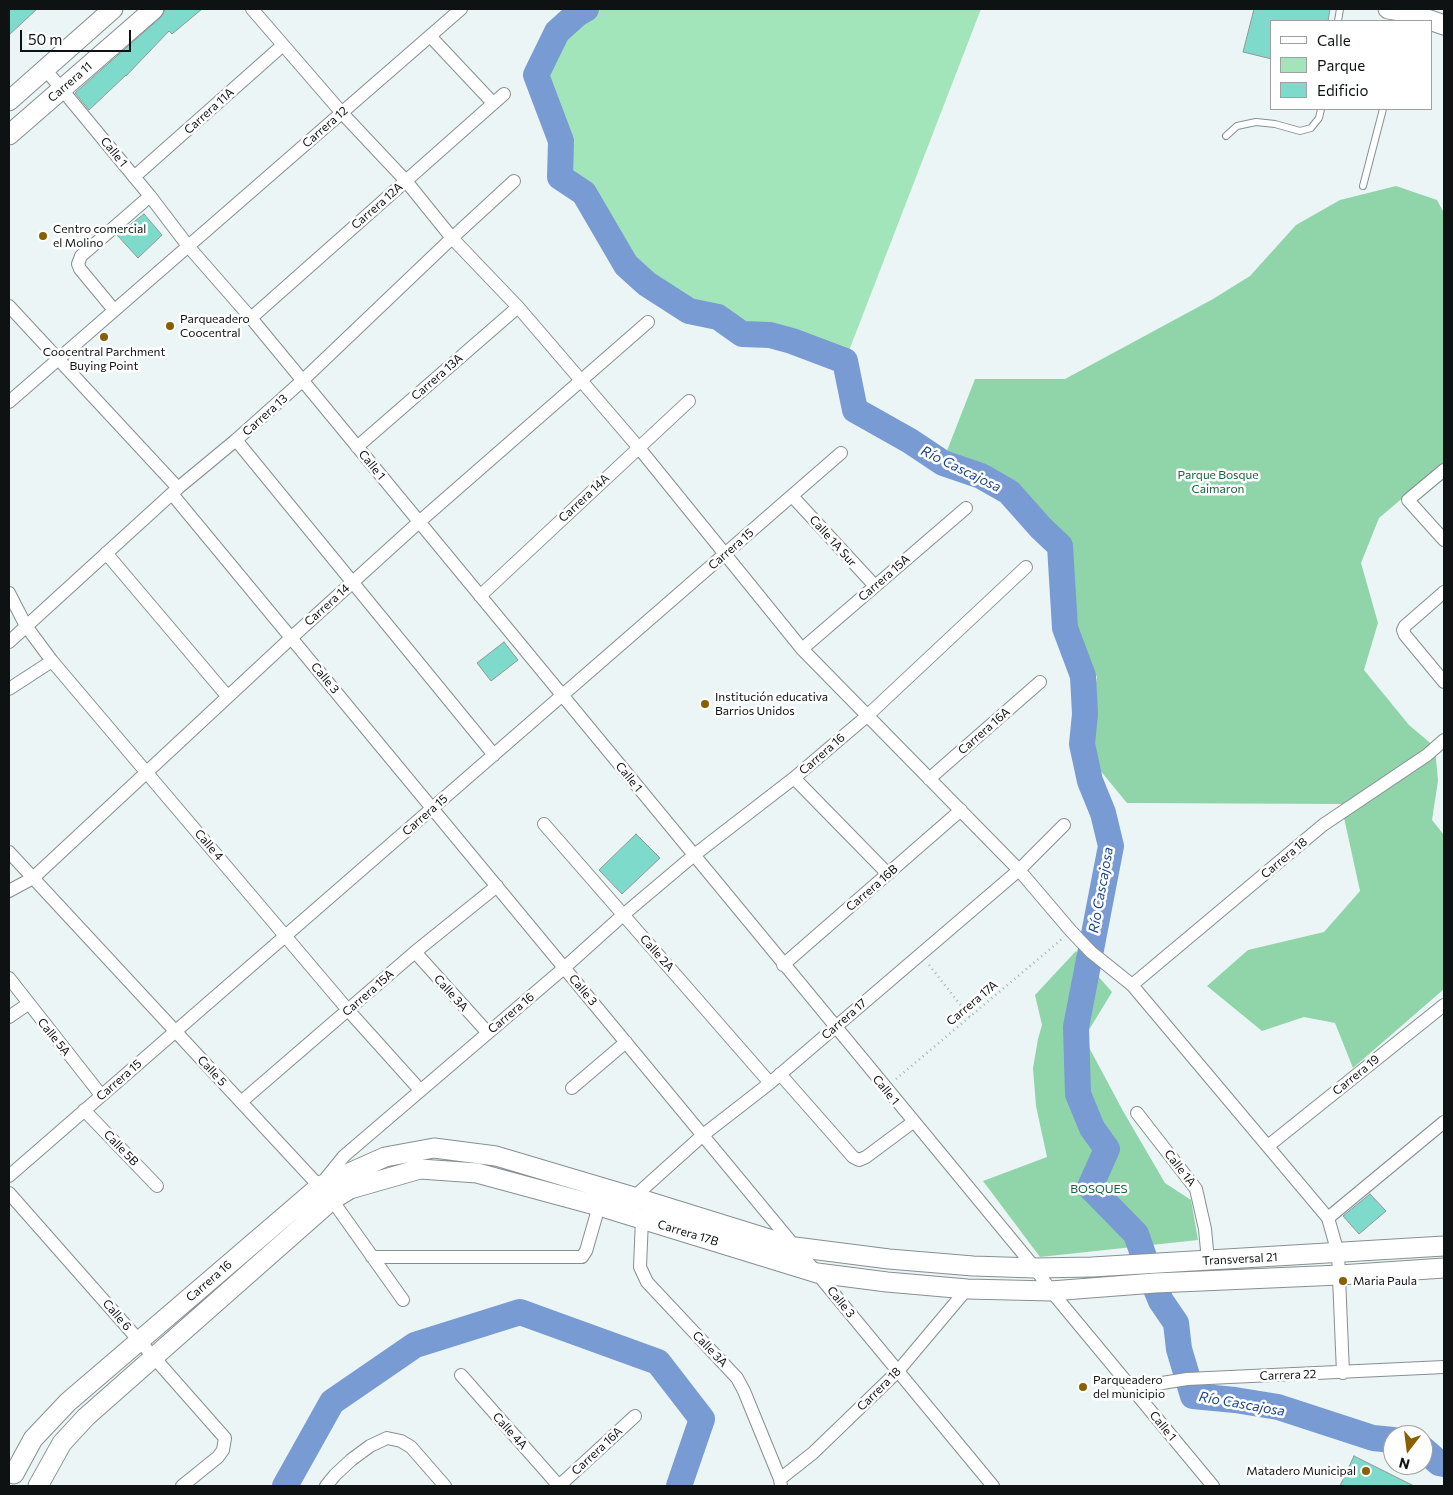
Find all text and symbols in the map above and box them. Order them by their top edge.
scale bar [22,20,134,52]
legend [1270,20,1433,110]
text: 50 m [28,30,62,48]
text: Calle [1317,31,1351,49]
text: Parque [1317,56,1365,74]
street label: Carrera 11 [45,59,95,105]
text: Edificio [1317,81,1368,99]
street label: Carrera 11A [181,85,237,137]
street label: Carrera 12 [299,103,351,151]
street label: Calle 1 [98,134,130,170]
street label: Carrera 12A [348,180,406,232]
place label: Centro comercial el Molino [53,222,146,250]
marker: Centro comercial el Molino [37,230,49,242]
place label: Parqueadero Coocentral [180,312,250,340]
marker: Parqueadero Coocentral [164,320,176,332]
marker: Coocentral Parchment Buying Point [98,331,110,343]
place label: Coocentral Parchment Buying Point [43,345,165,373]
street label: Carrera 13A [408,351,466,403]
street label: Carrera 13 [240,391,290,439]
water label: Río Cascajosa [918,442,1004,496]
street label: Calle 1 [356,447,388,483]
park label: Parque Bosque Caimaron [1177,468,1259,496]
street label: Carrera 14A [556,471,612,525]
street label: Calle 1A Sur [806,513,860,569]
street label: Carrera 15 [705,525,757,573]
street label: Carrera 15A [855,552,913,604]
street label: Carrera 14 [301,581,353,629]
street label: Calle 3 [308,660,342,696]
place label: Institución educativa Barrios Unidos [715,690,828,718]
marker: Institución educativa Barrios Unidos [699,698,711,710]
street label: Carrera 16A [955,705,1013,757]
street label: Carrera 16 [796,730,848,778]
street label: Calle 1 [613,759,645,795]
street label: Carrera 15 [399,791,451,839]
street label: Calle 4 [192,827,226,863]
street label: Carrera 18 [1258,835,1310,881]
water label: Río Cascajosa [1085,846,1117,934]
street label: Carrera 16B [843,862,901,914]
street label: Calle 2A [637,932,677,974]
street label: Carrera 15A [339,967,397,1019]
street label: Calle 3A [431,972,471,1014]
street label: Calle 3 [566,972,600,1008]
street label: Carrera 17A [944,977,1000,1029]
street label: Carrera 16 [485,990,537,1036]
street label: Carrera 17 [819,996,869,1042]
street label: Calle 5A [35,1015,73,1059]
street label: Carrera 19 [1330,1052,1382,1098]
street label: Calle 5 [194,1053,230,1089]
street label: Carrera 15 [93,1056,145,1104]
street label: Calle 1 [870,1072,902,1108]
street label: Calle 5B [101,1127,141,1169]
street label: Calle 1A [1161,1147,1199,1189]
park label: BOSQUES [1070,1182,1128,1196]
street label: Carrera 17B [656,1217,720,1249]
street label: Transversal 21 [1202,1250,1278,1268]
street label: Carrera 16 [183,1257,235,1305]
place label: Maria Paula [1353,1274,1417,1288]
marker: Maria Paula [1337,1275,1349,1287]
street label: Calle 3 [824,1283,858,1321]
street label: Calle 6 [100,1297,134,1333]
street label: Calle 3A [690,1328,730,1370]
street label: Carrera 18 [854,1364,904,1414]
street label: Carrera 22 [1259,1367,1317,1383]
place label: Parqueadero del municipio [1093,1373,1165,1401]
marker: Parqueadero del municipio [1077,1381,1089,1393]
water label: Río Cascajosa [1198,1388,1286,1420]
street label: Calle 1 [1147,1408,1179,1444]
street label: Calle 4A [490,1410,530,1452]
street label: Carrera 16A [569,1424,625,1478]
north arrow [1383,1425,1433,1475]
text: N [1397,1454,1412,1474]
place label: Matadero Municipal [1246,1464,1356,1478]
marker: Matadero Municipal [1360,1465,1372,1477]

